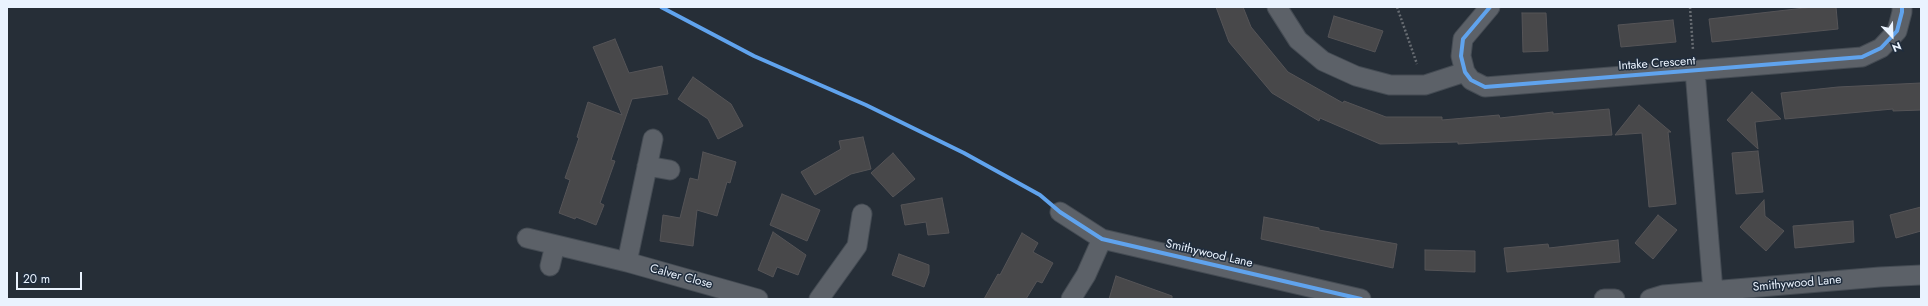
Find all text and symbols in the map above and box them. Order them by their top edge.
north arrow [1872,16,1912,56]
text: N [1890,38,1904,56]
street label: Intake Crescent [1618,54,1696,74]
street label: Smithywood Lane [1164,237,1254,271]
street label: Calver Close [648,262,714,292]
scale bar [18,264,84,290]
text: 20 m [23,270,50,288]
street label: Smithywood Lane [1752,273,1842,295]

